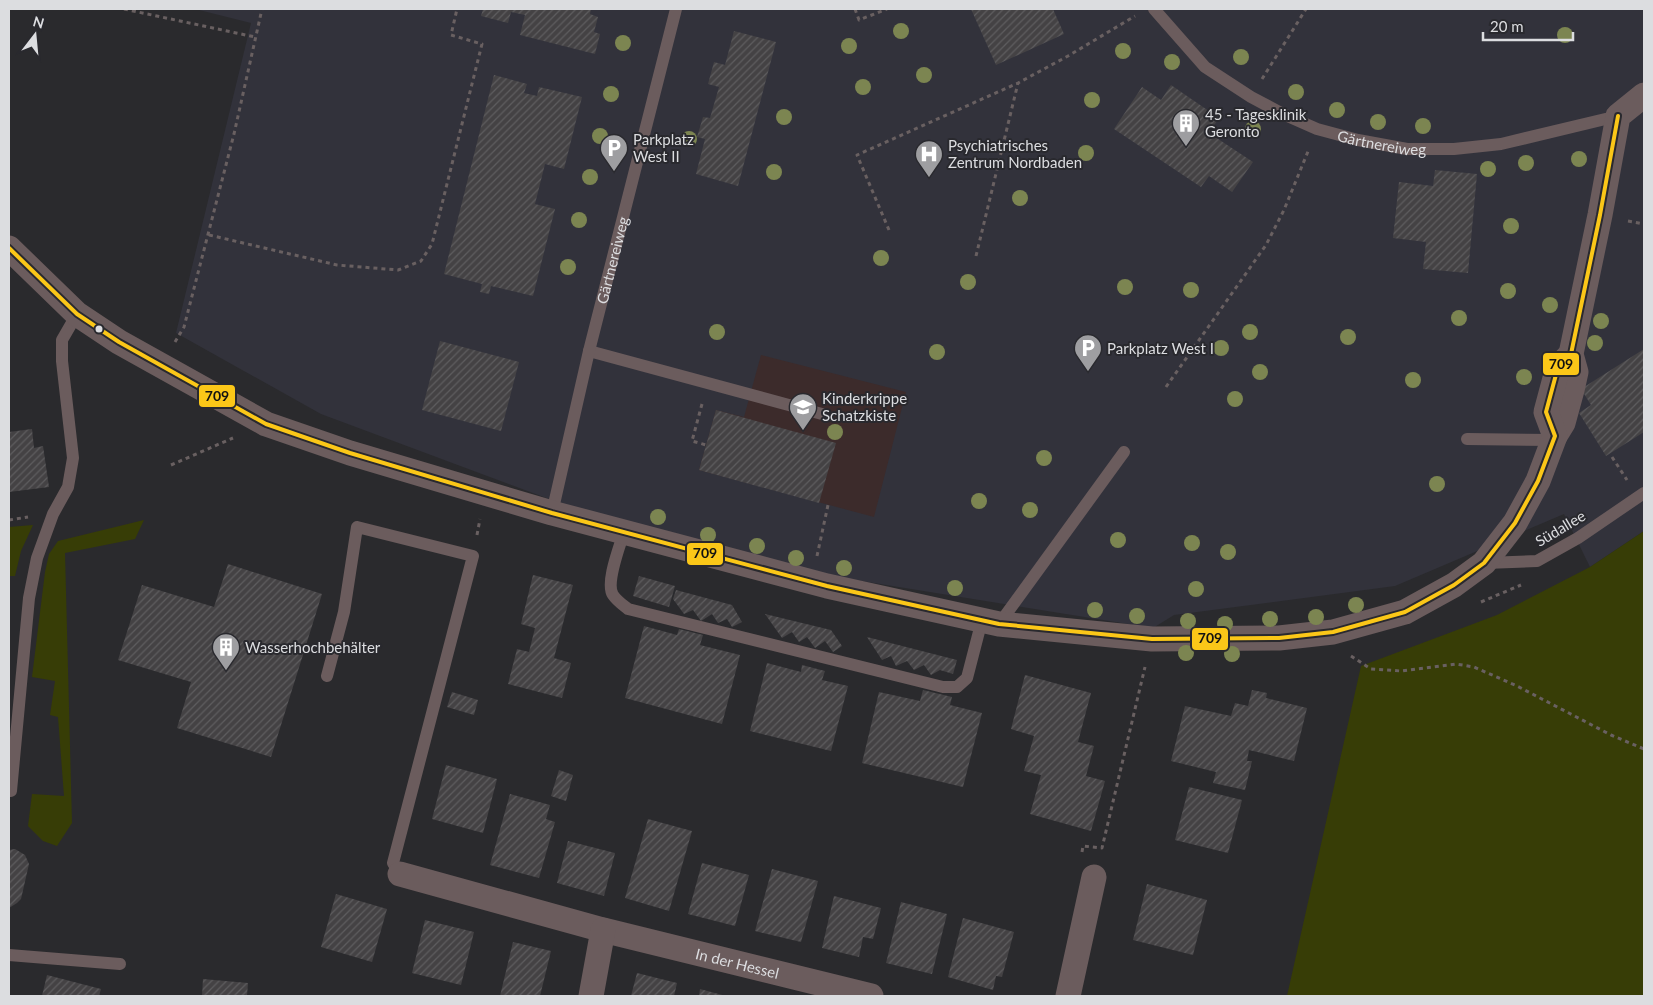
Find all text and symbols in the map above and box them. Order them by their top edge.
north arrow [10,10,60,60]
scale bar [1483,10,1573,42]
text: N [31,12,46,32]
text: 20 m [1490,17,1524,35]
place label: 45 - Tagesklinik Geronto [1205,105,1307,140]
building icon: 45 - Tagesklinik Geronto [1171,108,1201,147]
street label: Gärtnereiweg [1336,126,1426,159]
place label: Parkplatz West II [633,130,694,165]
parking icon: Parkplatz West II [599,133,629,172]
place label: Psychiatrisches Zentrum Nordbaden [948,136,1082,171]
hospital icon: Psychiatrisches Zentrum Nordbaden [914,139,944,178]
street label: Gärtnereiweg [592,214,632,306]
unlabelled marker [94,324,104,334]
parking icon: Parkplatz West I [1073,333,1103,372]
place label: Parkplatz West I [1107,339,1214,357]
line badge: 709 [1542,352,1580,376]
text: 709 [1549,355,1573,372]
line badge: 709 [198,384,236,408]
text: 709 [205,387,229,404]
place label: Kinderkrippe Schatzkiste [822,389,907,424]
school or university icon: Kinderkrippe Schatzkiste [788,392,818,431]
street label: Südallee [1532,506,1588,550]
line badge: 709 [686,542,724,566]
text: 709 [693,544,717,561]
line badge: 709 [1191,627,1229,651]
text: 709 [1198,629,1222,646]
building icon: Wasserhochbehälter [211,632,241,671]
place label: Wasserhochbehälter [245,638,381,656]
street label: In der Hessel [694,944,781,982]

